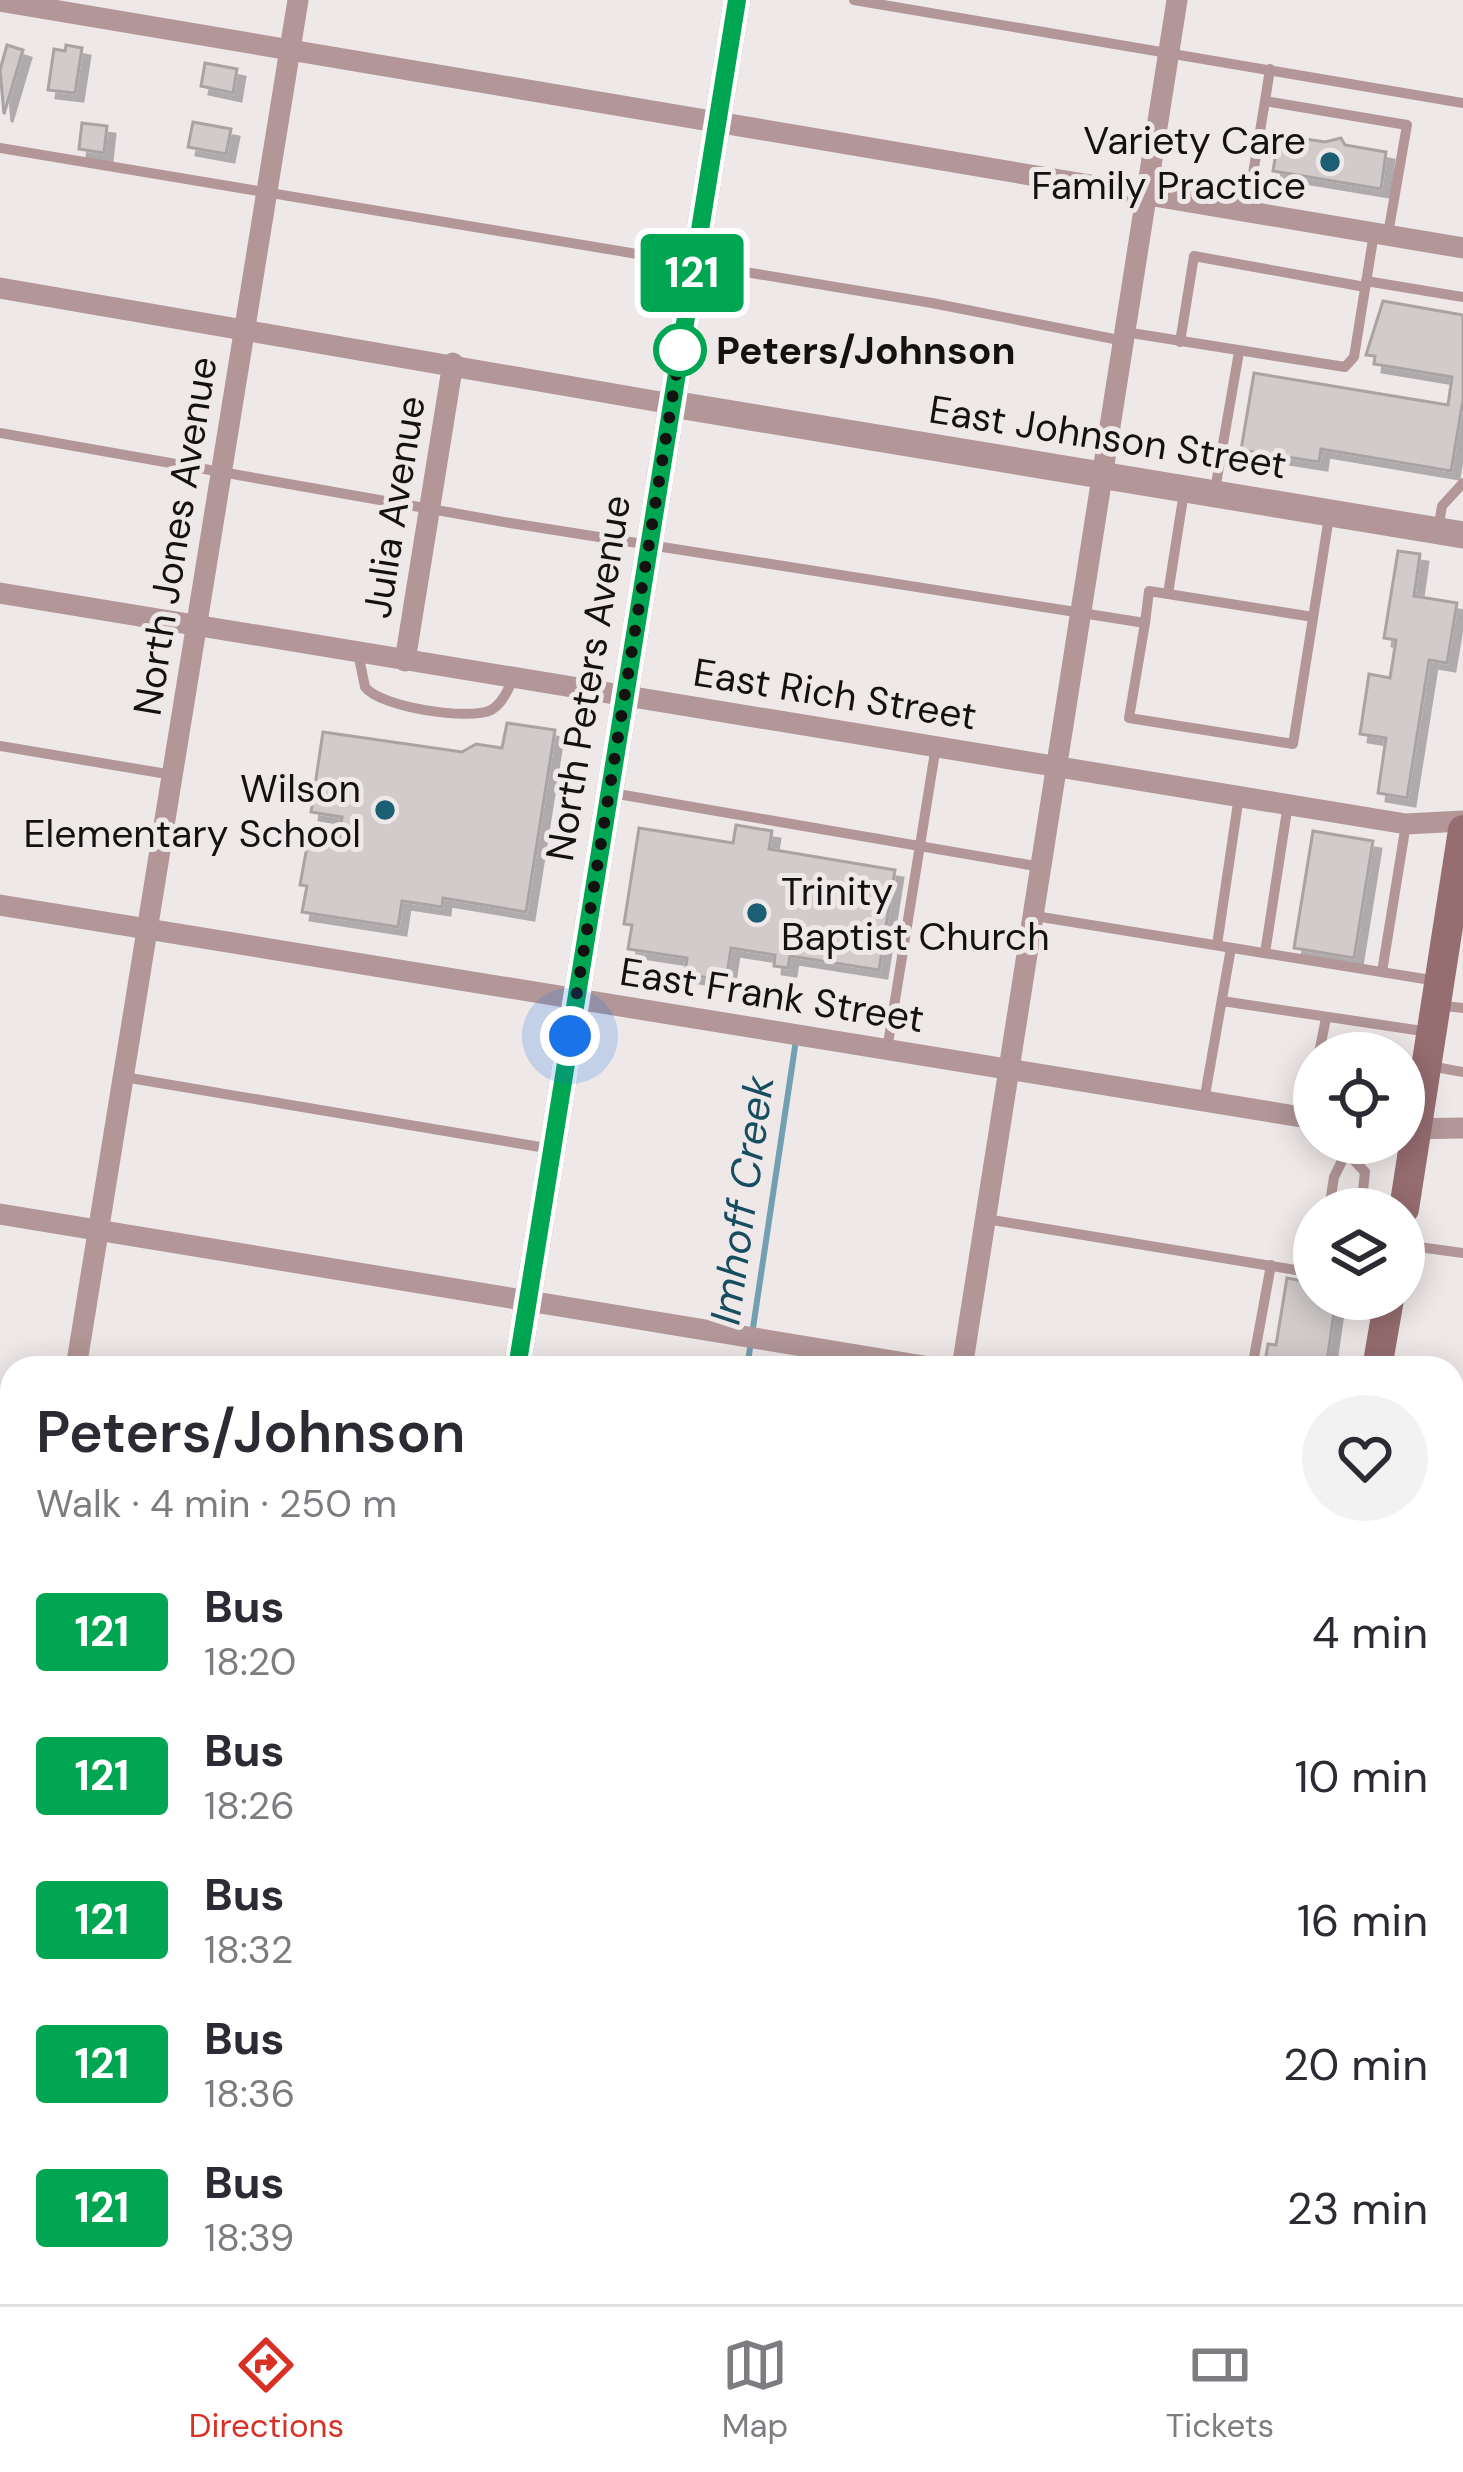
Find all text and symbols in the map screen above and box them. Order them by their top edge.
place label: Variety Care Family Practice [1031,115,1306,211]
marker: Variety Care Family Practice [1317,149,1343,175]
line badge: 121 [623,234,761,312]
text: 121 [665,245,719,300]
marker: Peters/Johnson [655,325,705,375]
place label: Peters/Johnson [716,325,1016,376]
street label: North Jones Avenue [121,353,229,719]
street label: East Johnson Street [926,384,1290,490]
street label: Julia Avenue [351,392,437,622]
street label: North Peters Avenue [534,492,642,864]
street label: East Rich Street [690,646,980,742]
place label: Wilson Elementary School [24,763,361,859]
marker: Wilson Elementary School [372,797,398,823]
place label: Trinity Baptist Church [781,866,1050,962]
marker: Trinity Baptist Church [744,900,770,926]
street label: East Frank Street [616,946,928,1044]
your location [540,1006,600,1066]
map controls [1293,1032,1425,1320]
button: locate [1293,1032,1425,1164]
water label: Imhoff Creek [697,1071,787,1328]
button: layers [1293,1188,1425,1320]
text: Peters/Johnson [36,1395,465,1470]
button: heart [1302,1395,1428,1521]
text: Walk · 4 min · 250 m [36,1478,397,1529]
text: Bus [204,1577,284,1636]
text: 4 min [1312,1603,1428,1662]
text: 121 [75,1604,129,1659]
text: 18:20 [204,1636,297,1687]
text: Bus [204,1721,284,1780]
text: 10 min [1294,1747,1428,1806]
text: 121 [75,1748,129,1803]
text: 18:26 [204,1780,295,1831]
text: Bus [204,1865,284,1924]
text: 16 min [1297,1891,1428,1950]
text: 121 [75,1892,129,1947]
text: 18:32 [204,1924,293,1975]
text: Bus [204,2009,284,2068]
text: 20 min [1283,2035,1428,2094]
text: 121 [75,2036,129,2091]
text: 18:36 [204,2068,295,2119]
text: Bus [204,2153,284,2212]
text: 23 min [1287,2179,1428,2238]
text: 121 [75,2180,129,2235]
text: 18:39 [204,2212,294,2263]
tab: Directions [189,2332,344,2447]
tab: Map [722,2332,788,2447]
tab: Tickets [1166,2332,1274,2447]

